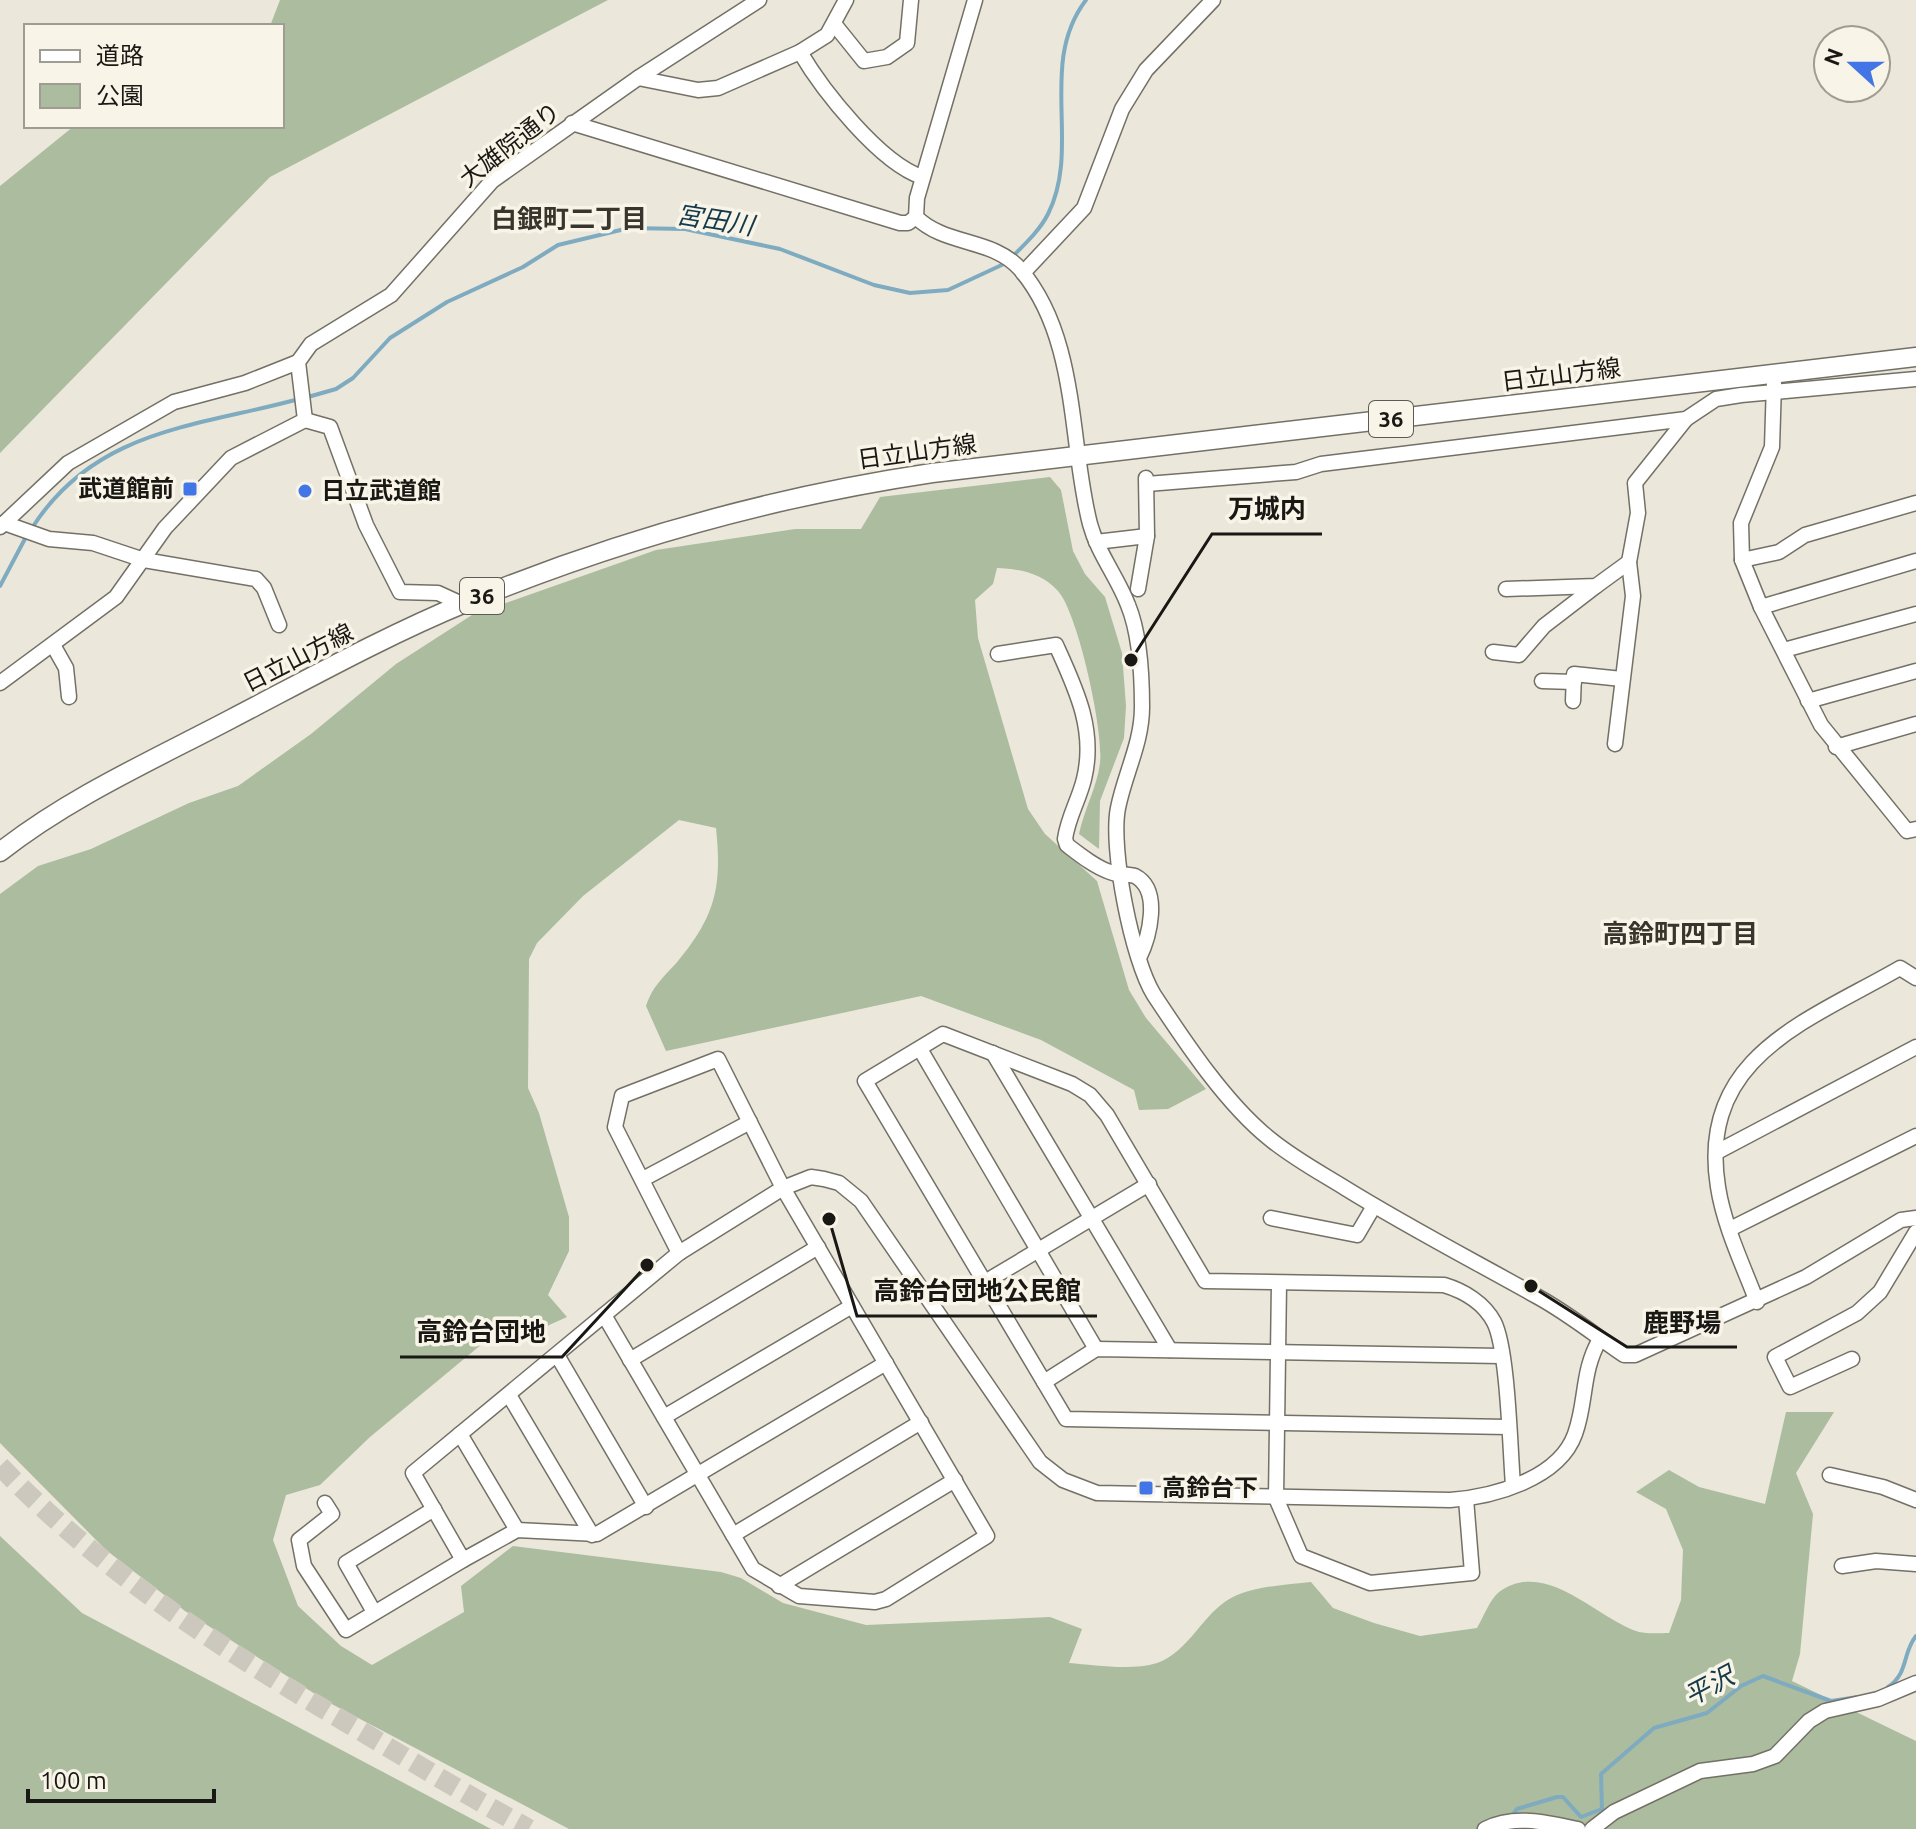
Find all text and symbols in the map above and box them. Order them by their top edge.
legend [24,24,284,128]
north arrow [1812,24,1892,104]
text: 道路 [96,42,144,69]
text: N [1818,45,1847,69]
text: 公園 [96,82,144,109]
street label: 大雄院通り [454,97,565,192]
water label: 宮田川 [674,199,759,240]
district label: 白銀町二丁目 [491,204,647,233]
street label: 日立山方線 [1500,354,1622,395]
road number: 36 [1369,401,1413,437]
street label: 日立山方線 [856,430,978,473]
place label: 武道館前 [78,475,174,502]
place label: 日立武道館 [321,477,441,504]
marker: 武道館前 [181,480,199,498]
marker: 日立武道館 [296,482,314,500]
callout: 万城内 [1212,484,1322,534]
text: 万城内 [1228,494,1306,523]
road number: 36 [460,578,504,614]
street label: 日立山方線 [238,618,357,697]
district label: 高鈴町四丁目 [1602,919,1758,948]
callout: 高鈴台団地公民館 [857,1266,1097,1316]
text: 高鈴台団地公民館 [873,1276,1081,1305]
callout: 鹿野場 [1627,1297,1737,1347]
callout: 高鈴台団地 [400,1307,562,1357]
text: 鹿野場 [1643,1308,1721,1337]
text: 高鈴台団地 [416,1317,546,1346]
place label: 高鈴台下 [1162,1474,1258,1501]
marker: 高鈴台下 [1137,1479,1155,1497]
water label: 平沢 [1679,1659,1741,1711]
scale bar [28,1753,214,1803]
text: 100 m [40,1767,107,1794]

